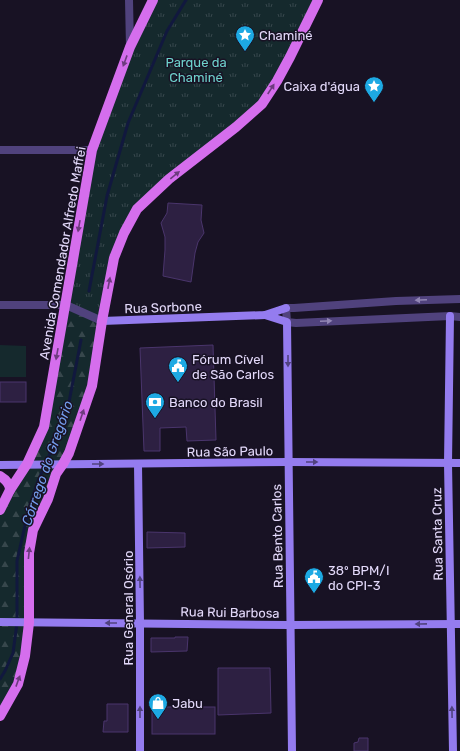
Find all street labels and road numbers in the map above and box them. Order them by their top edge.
street label: Avenida Comendador Alfredo Maffei [36,145,89,361]
street label: Rua Sorbone [124,299,202,316]
street label: Rua São Paulo [187,443,273,460]
street label: Rua Bento Carlos [269,483,286,588]
street label: Rua Santa Cruz [429,487,446,581]
street label: Rua General Osório [121,551,136,665]
street label: Rua Rui Barbosa [180,604,280,621]

